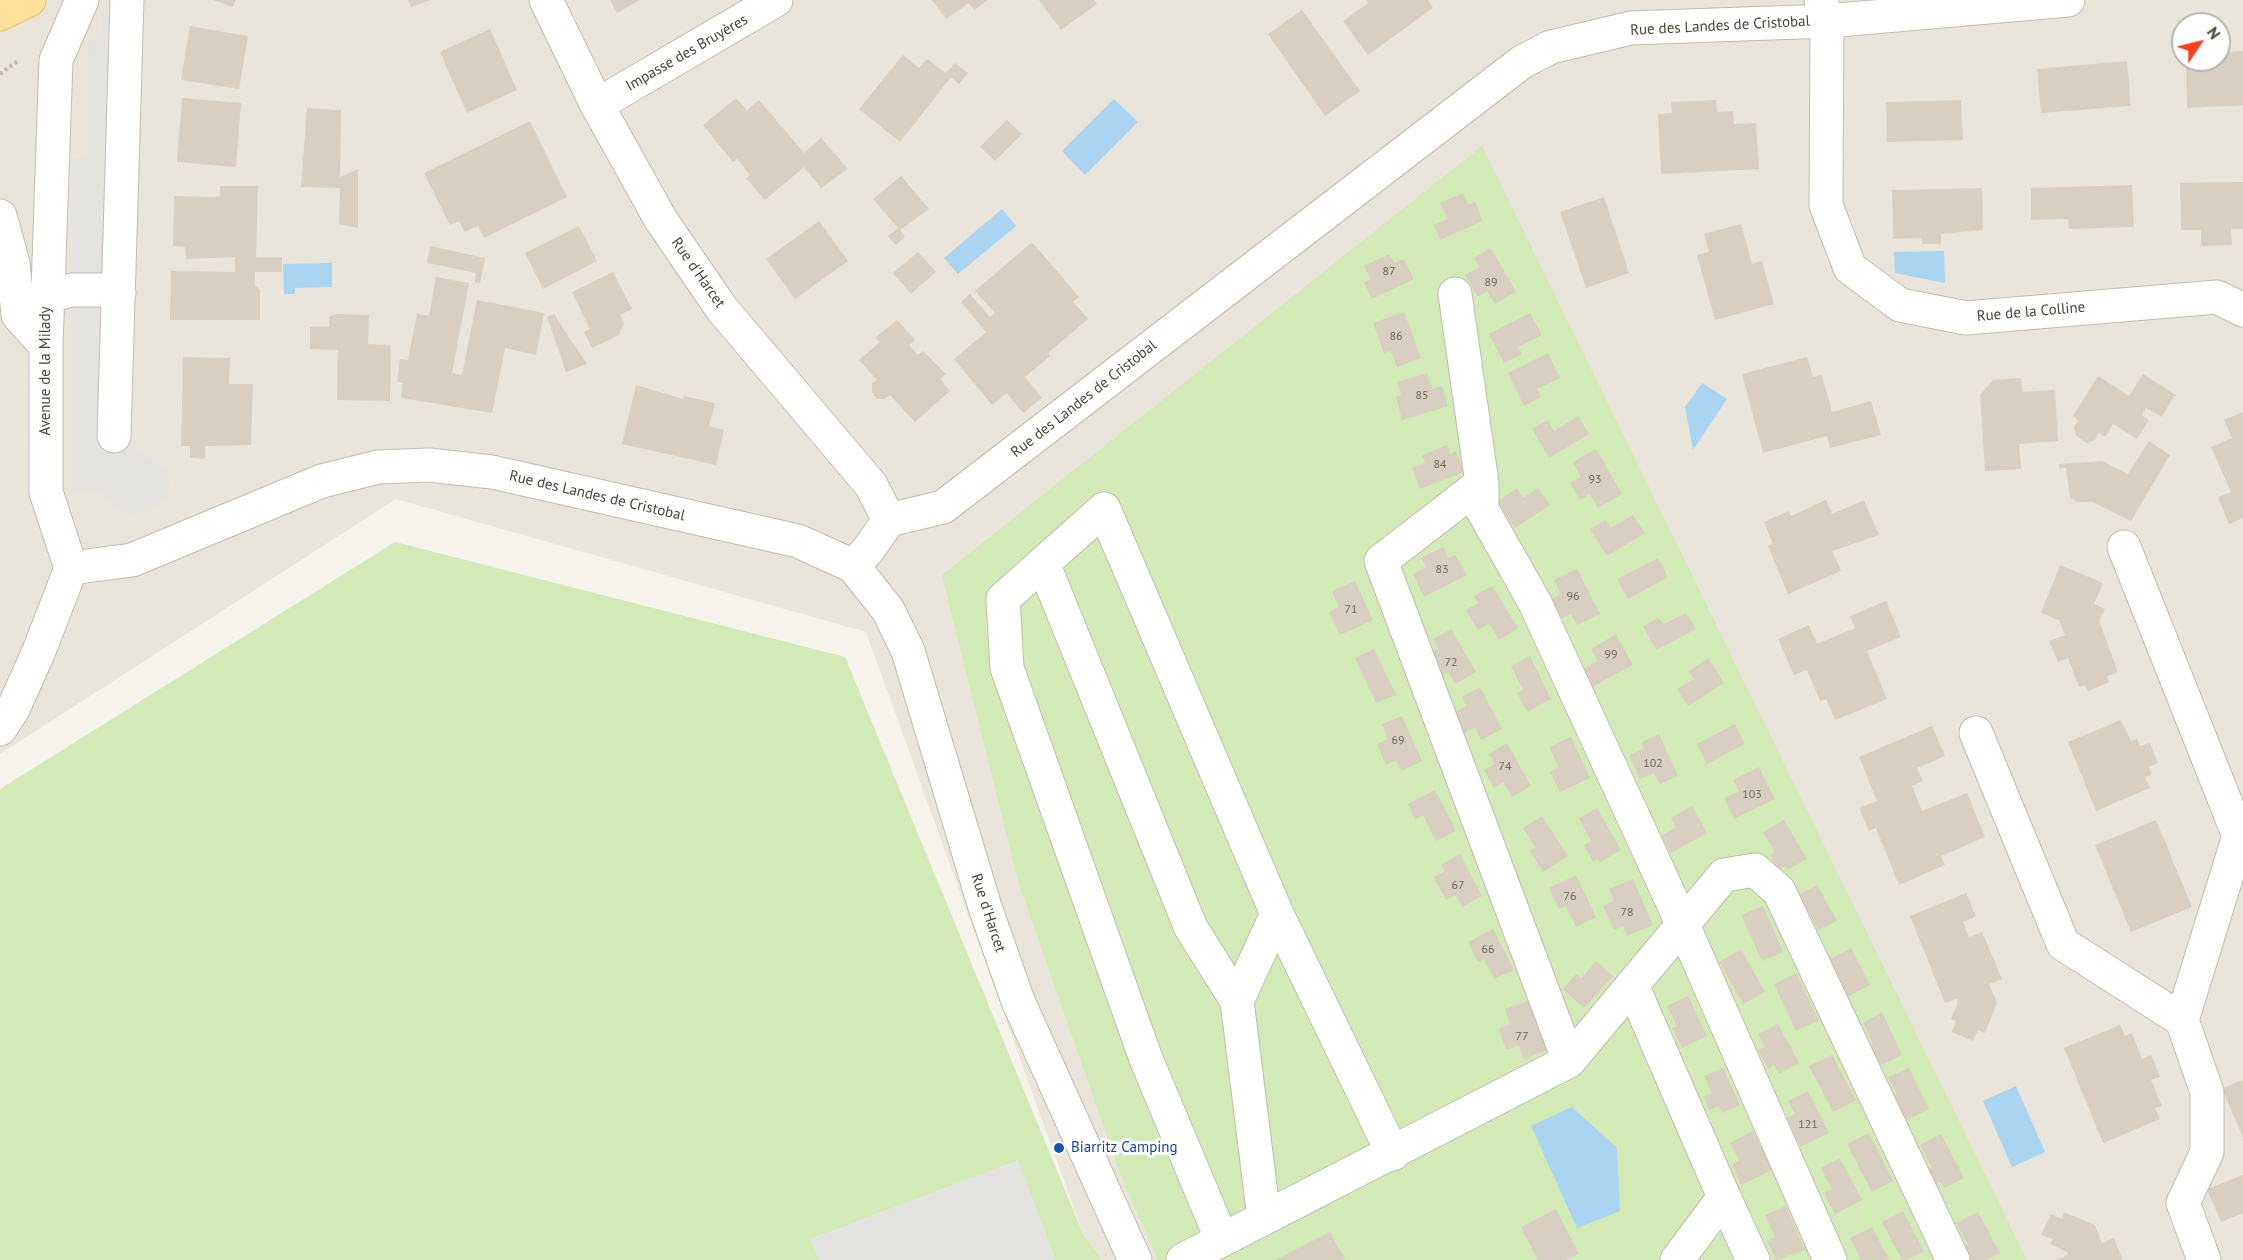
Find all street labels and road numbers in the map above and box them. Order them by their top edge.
street label: Impasse des Bruyères [623,11,751,95]
street label: Rue des Landes de Cristobal [1630,12,1810,40]
street label: Rue d'Harcet [667,234,729,312]
street label: Rue de la Colline [1976,298,2086,326]
street label: Avenue de la Milady [37,306,55,436]
street label: Rue des Landes de Cristobal [1008,337,1160,461]
street label: Rue des Landes de Cristobal [507,467,687,525]
street label: Rue d'Harcet [967,871,1009,955]

